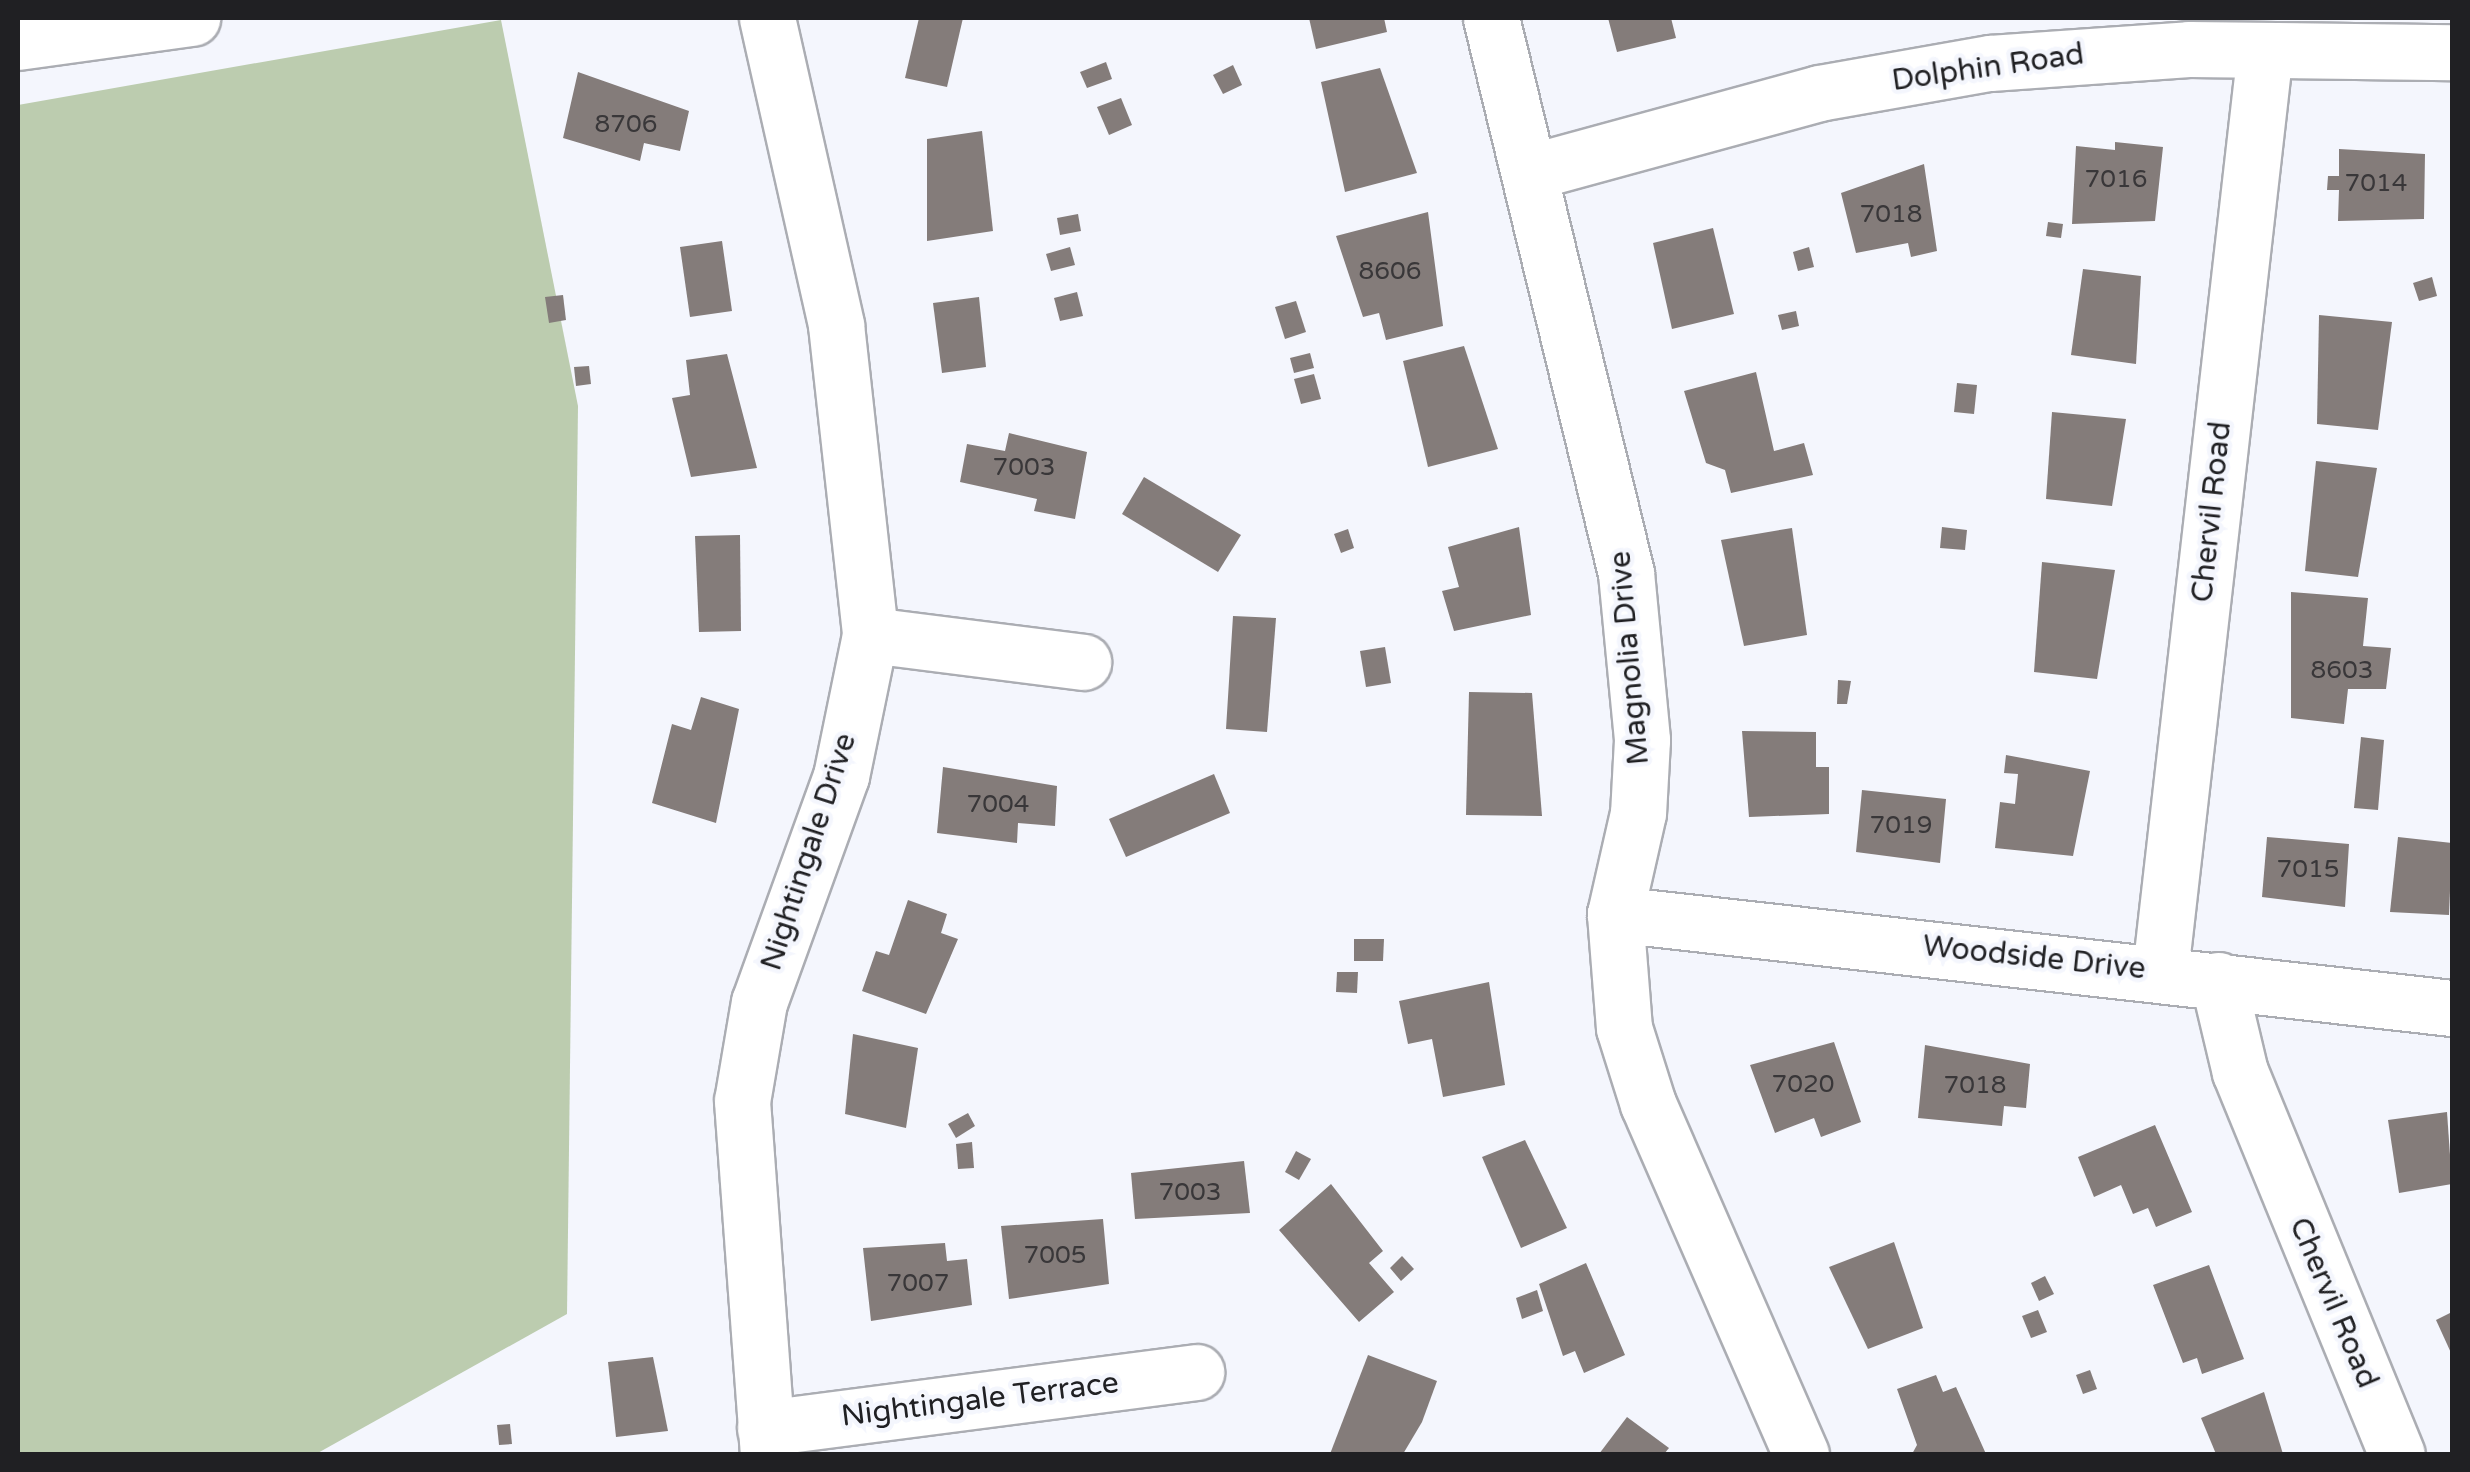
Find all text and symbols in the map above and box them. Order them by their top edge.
street label: Dolphin Road [1890,37,2086,99]
house number: 8706 [595,109,657,139]
house number: 7016 [2085,164,2147,194]
house number: 7014 [2345,168,2407,198]
house number: 7018 [1860,199,1922,229]
house number: 8606 [1359,256,1421,286]
street label: Chervil Road [2185,420,2239,604]
house number: 7003 [993,452,1055,482]
street label: Magnolia Drive [1603,549,1657,767]
house number: 8603 [2311,655,2373,685]
street label: Nightingale Drive [754,729,864,975]
house number: 7004 [967,789,1029,819]
house number: 7019 [1870,810,1932,840]
house number: 7015 [2277,854,2339,884]
street label: Woodside Drive [1921,928,2147,988]
house number: 7020 [1772,1069,1834,1099]
house number: 7018 [1944,1070,2006,1100]
house number: 7003 [1159,1177,1221,1207]
street label: Chervil Road [2281,1212,2385,1394]
house number: 7005 [1024,1240,1086,1270]
house number: 7007 [887,1268,949,1298]
street label: Nightingale Terrace [839,1365,1121,1435]

